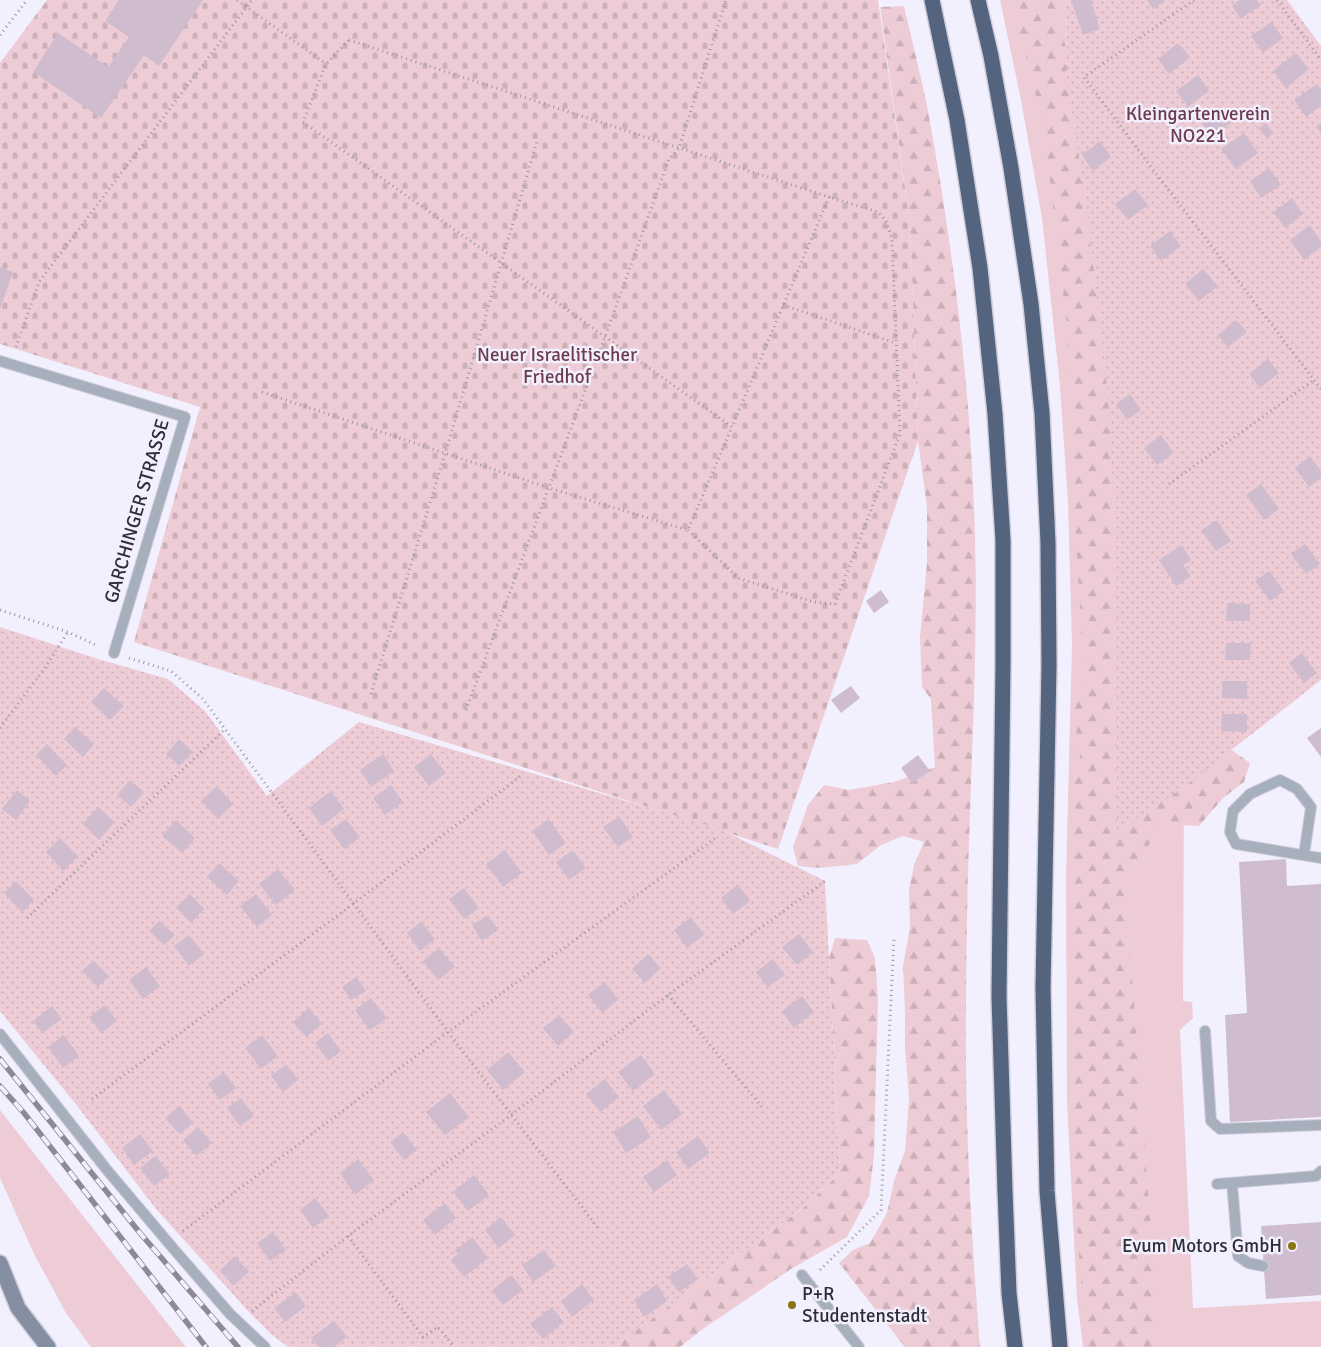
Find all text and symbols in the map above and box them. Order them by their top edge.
park label: Kleingartenverein NO221 [1126,102,1270,148]
park label: Neuer Israelitischer Friedhof [477,343,637,389]
street label: GARCHINGER STRASSE [99,416,175,606]
place label: Evum Motors GmbH [1122,1234,1282,1258]
marker: Evum Motors GmbH [1286,1240,1298,1252]
place label: P+R Studentenstadt [802,1282,927,1328]
marker: P+R Studentenstadt [786,1299,798,1311]

